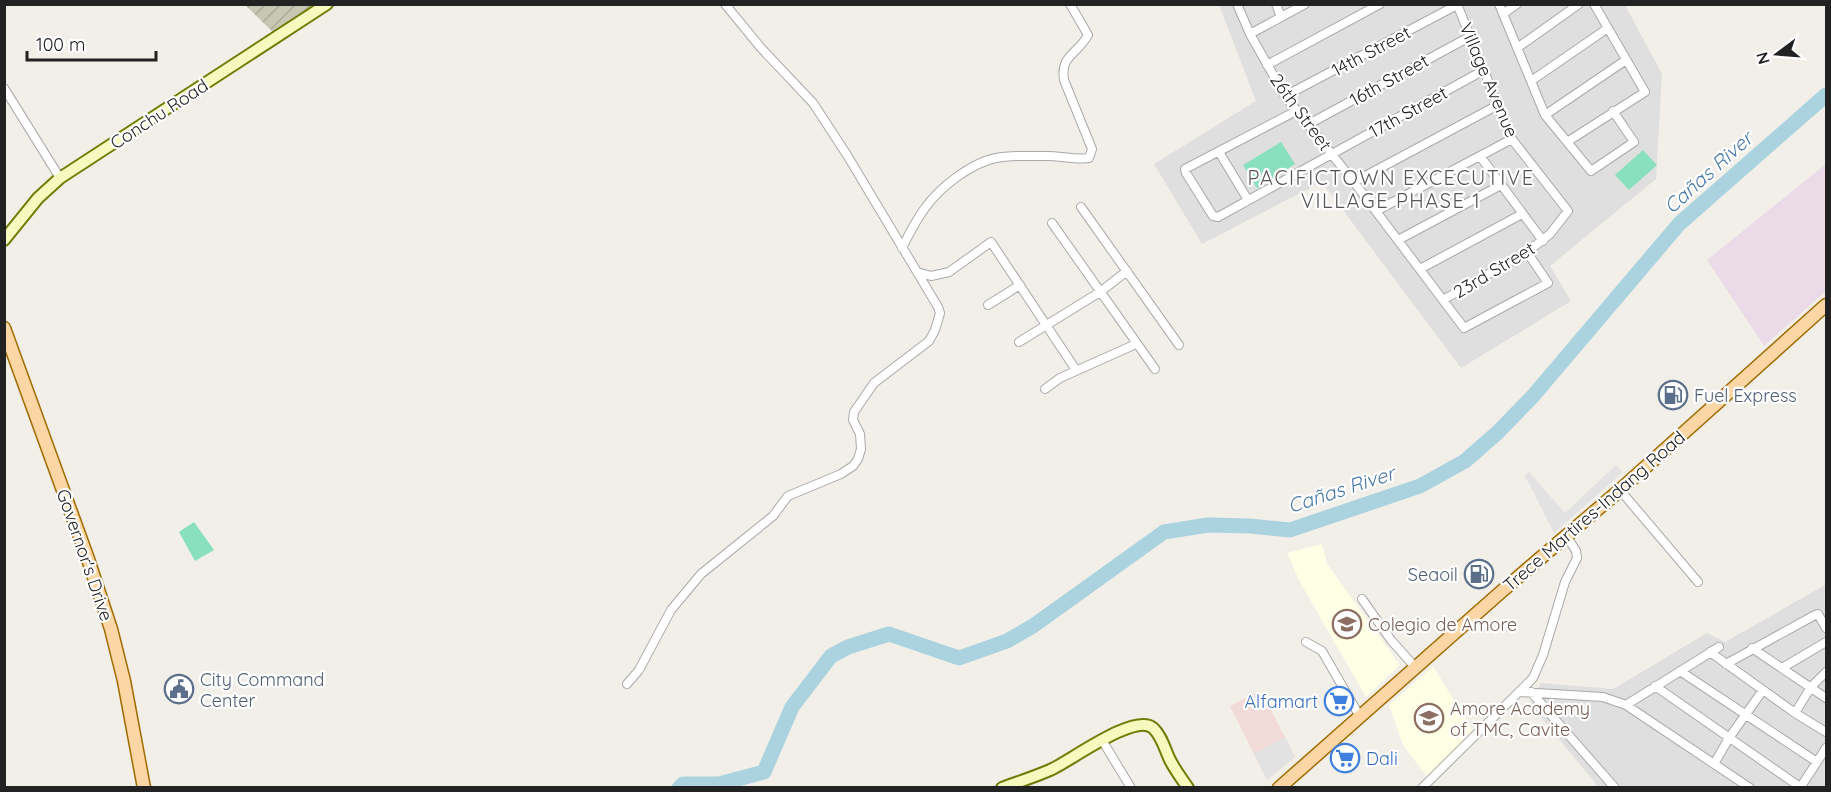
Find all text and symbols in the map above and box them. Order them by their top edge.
street label: Village Avenue [1454,19,1524,141]
street label: 14th Street [1327,21,1415,81]
scale bar [27,24,156,62]
north arrow [1747,24,1807,84]
text: 100 m [36,33,85,56]
street label: 16th Street [1345,49,1433,111]
text: N [1751,50,1774,67]
street label: 26th Street [1265,69,1337,155]
street label: Conchu Road [106,74,212,154]
street label: 17th Street [1365,81,1451,143]
water label: Cañas River [1658,124,1759,218]
district label: PACIFICTOWN EXCECUTIVE VILLAGE PHASE 1 [1247,165,1535,213]
street label: 23rd Street [1449,237,1539,303]
fuel station icon: Fuel Express [1657,379,1689,411]
place label: Fuel Express [1694,384,1797,407]
street label: Trece Martires-Indang Road [1498,426,1690,596]
water label: Cañas River [1284,459,1400,518]
street label: Governor's Drive [52,486,118,624]
fuel station icon: Seaoil [1463,558,1495,590]
place label: Seaoil [1408,563,1458,586]
school or university icon: Colegio de Amore [1331,608,1363,640]
place label: Colegio de Amore [1368,613,1517,636]
place label: City Command Center [200,668,325,712]
public building icon: City Command Center [163,673,195,705]
supermarket icon: Alfamart [1323,685,1355,717]
place label: Alfamart [1244,690,1318,713]
place label: Amore Academy of TMC, Cavite [1450,697,1590,741]
school or university icon: Amore Academy of TMC, Cavite [1413,702,1445,734]
supermarket icon: Dali [1329,742,1361,774]
place label: Dali [1366,747,1398,770]

